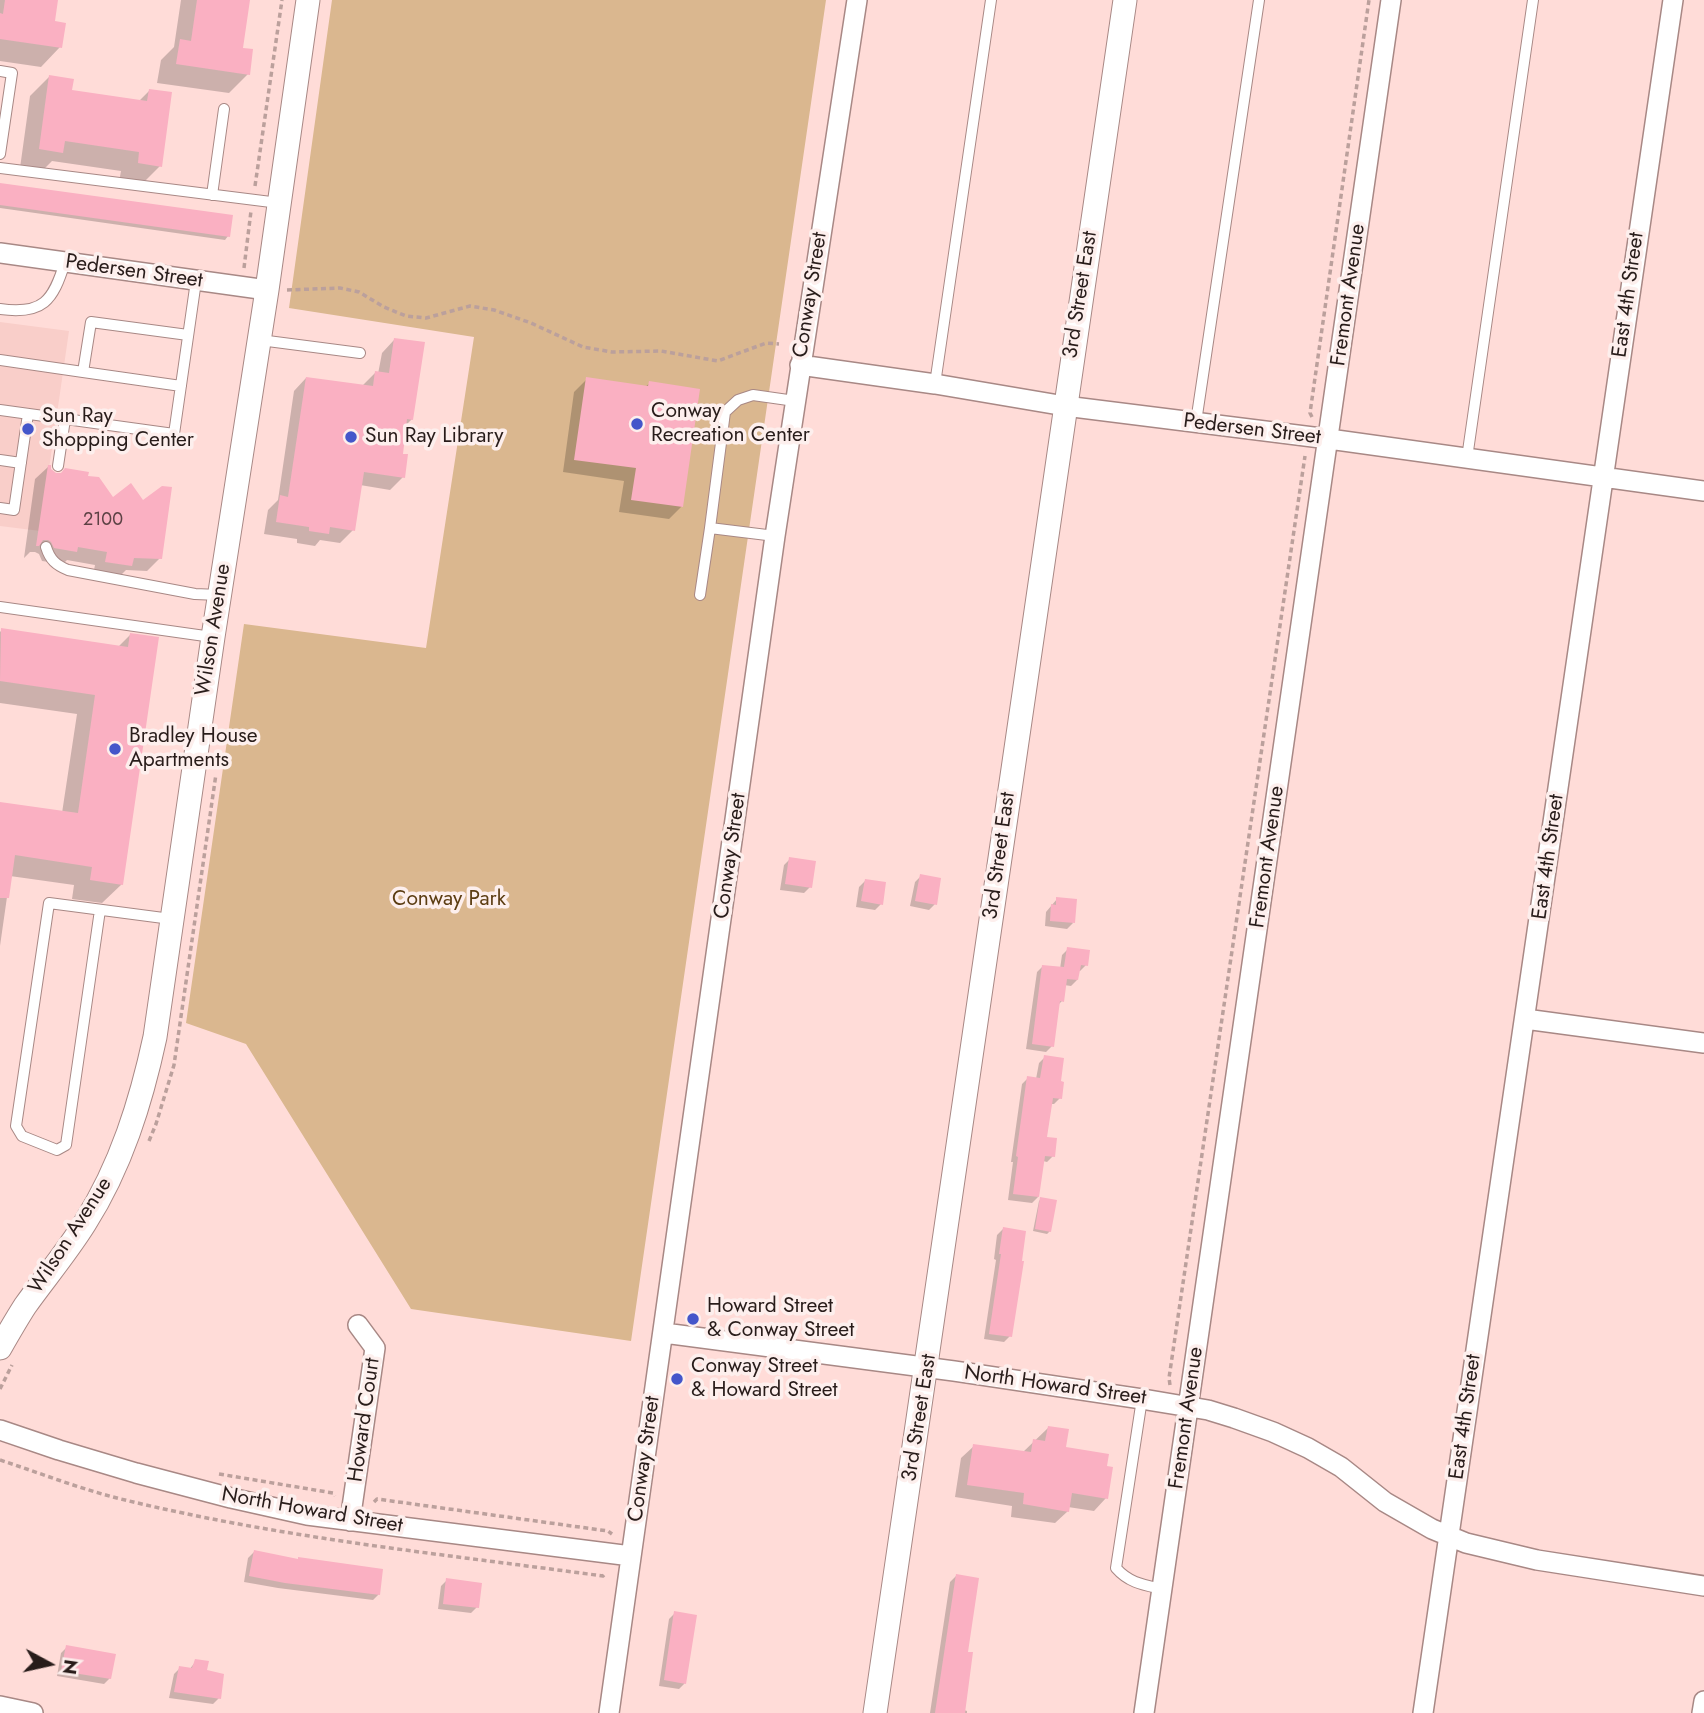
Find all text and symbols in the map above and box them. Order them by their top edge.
street label: Fremont Avenue [1327,222,1371,368]
street label: Conway Street [789,230,833,360]
street label: 3rd Street East [1059,230,1103,360]
street label: East 4th Street [1608,231,1650,359]
street label: Pedersen Street [64,250,204,294]
place label: Conway Recreation Center [651,399,810,449]
place label: Sun Ray Shopping Center [42,404,194,454]
street label: Pedersen Street [1182,409,1322,451]
marker: Conway Recreation Center [629,416,645,432]
marker: Sun Ray Shopping Center [20,421,36,437]
place label: Sun Ray Library [365,424,503,450]
marker: Sun Ray Library [343,429,359,445]
house number: 2100 [83,510,123,532]
street label: Wilson Avenue [191,562,237,698]
place label: Bradley House Apartments [129,724,258,774]
marker: Bradley House Apartments [107,741,123,757]
street label: Fremont Avenue [1246,784,1290,930]
street label: 3rd Street East [979,791,1021,921]
street label: Conway Street [710,792,752,920]
street label: East 4th Street [1528,793,1570,921]
park label: Conway Park [392,887,506,913]
street label: Wilson Avenue [24,1173,118,1299]
place label: Howard Street & Conway Street [707,1294,854,1344]
marker: Howard Street & Conway Street [685,1311,701,1327]
street label: Fremont Avenue [1165,1345,1209,1491]
street label: 3rd Street East [898,1353,942,1483]
street label: East 4th Street [1445,1353,1487,1481]
place label: Conway Street & Howard Street [691,1354,838,1404]
street label: Howard Court [344,1356,386,1484]
street label: North Howard Street [962,1361,1148,1411]
marker: Conway Street & Howard Street [669,1371,685,1387]
street label: Conway Street [624,1395,666,1523]
street label: North Howard Street [219,1483,405,1539]
north arrow [14,1629,84,1699]
text: N [56,1658,85,1676]

